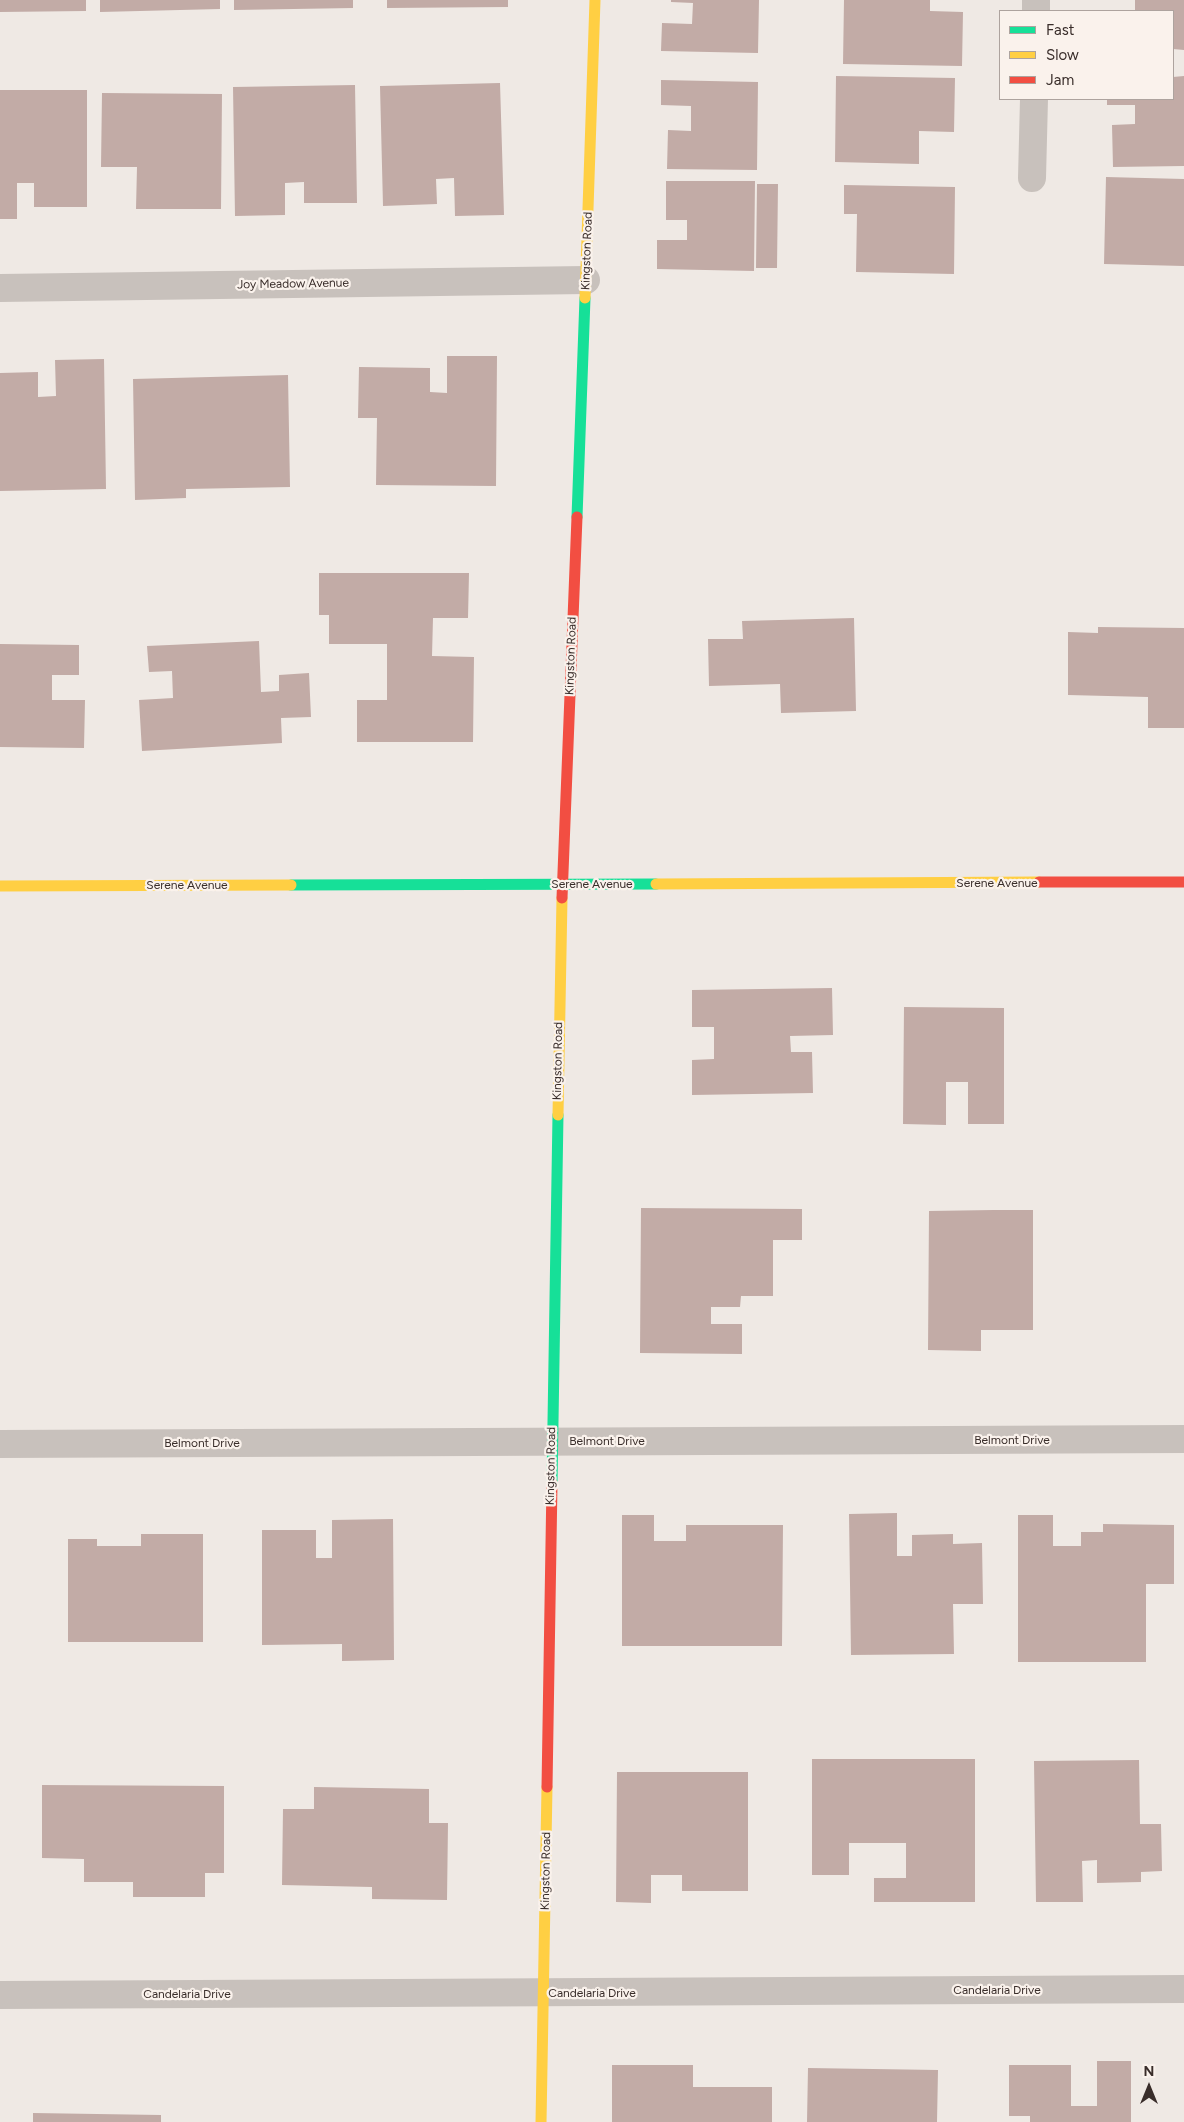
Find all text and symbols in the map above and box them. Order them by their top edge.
legend [999,10,1174,100]
text: Fast [1046,21,1074,39]
text: Slow [1046,46,1079,64]
text: Jam [1046,71,1074,89]
street label: Kingston Road [578,212,596,290]
street label: Joy Meadow Avenue [237,276,349,292]
street label: Kingston Road [562,617,580,695]
street label: Serene Avenue [956,876,1038,890]
street label: Serene Avenue [551,877,633,891]
street label: Serene Avenue [146,878,228,892]
street label: Kingston Road [550,1022,566,1100]
street label: Kingston Road [543,1427,559,1505]
street label: Belmont Drive [974,1433,1050,1447]
street label: Belmont Drive [569,1434,645,1448]
street label: Belmont Drive [164,1436,240,1450]
street label: Kingston Road [538,1832,554,1910]
street label: Candelaria Drive [953,1983,1041,1997]
street label: Candelaria Drive [548,1986,636,2000]
street label: Candelaria Drive [143,1987,231,2001]
north arrow [1124,2062,1174,2112]
text: N [1144,2063,1154,2080]

